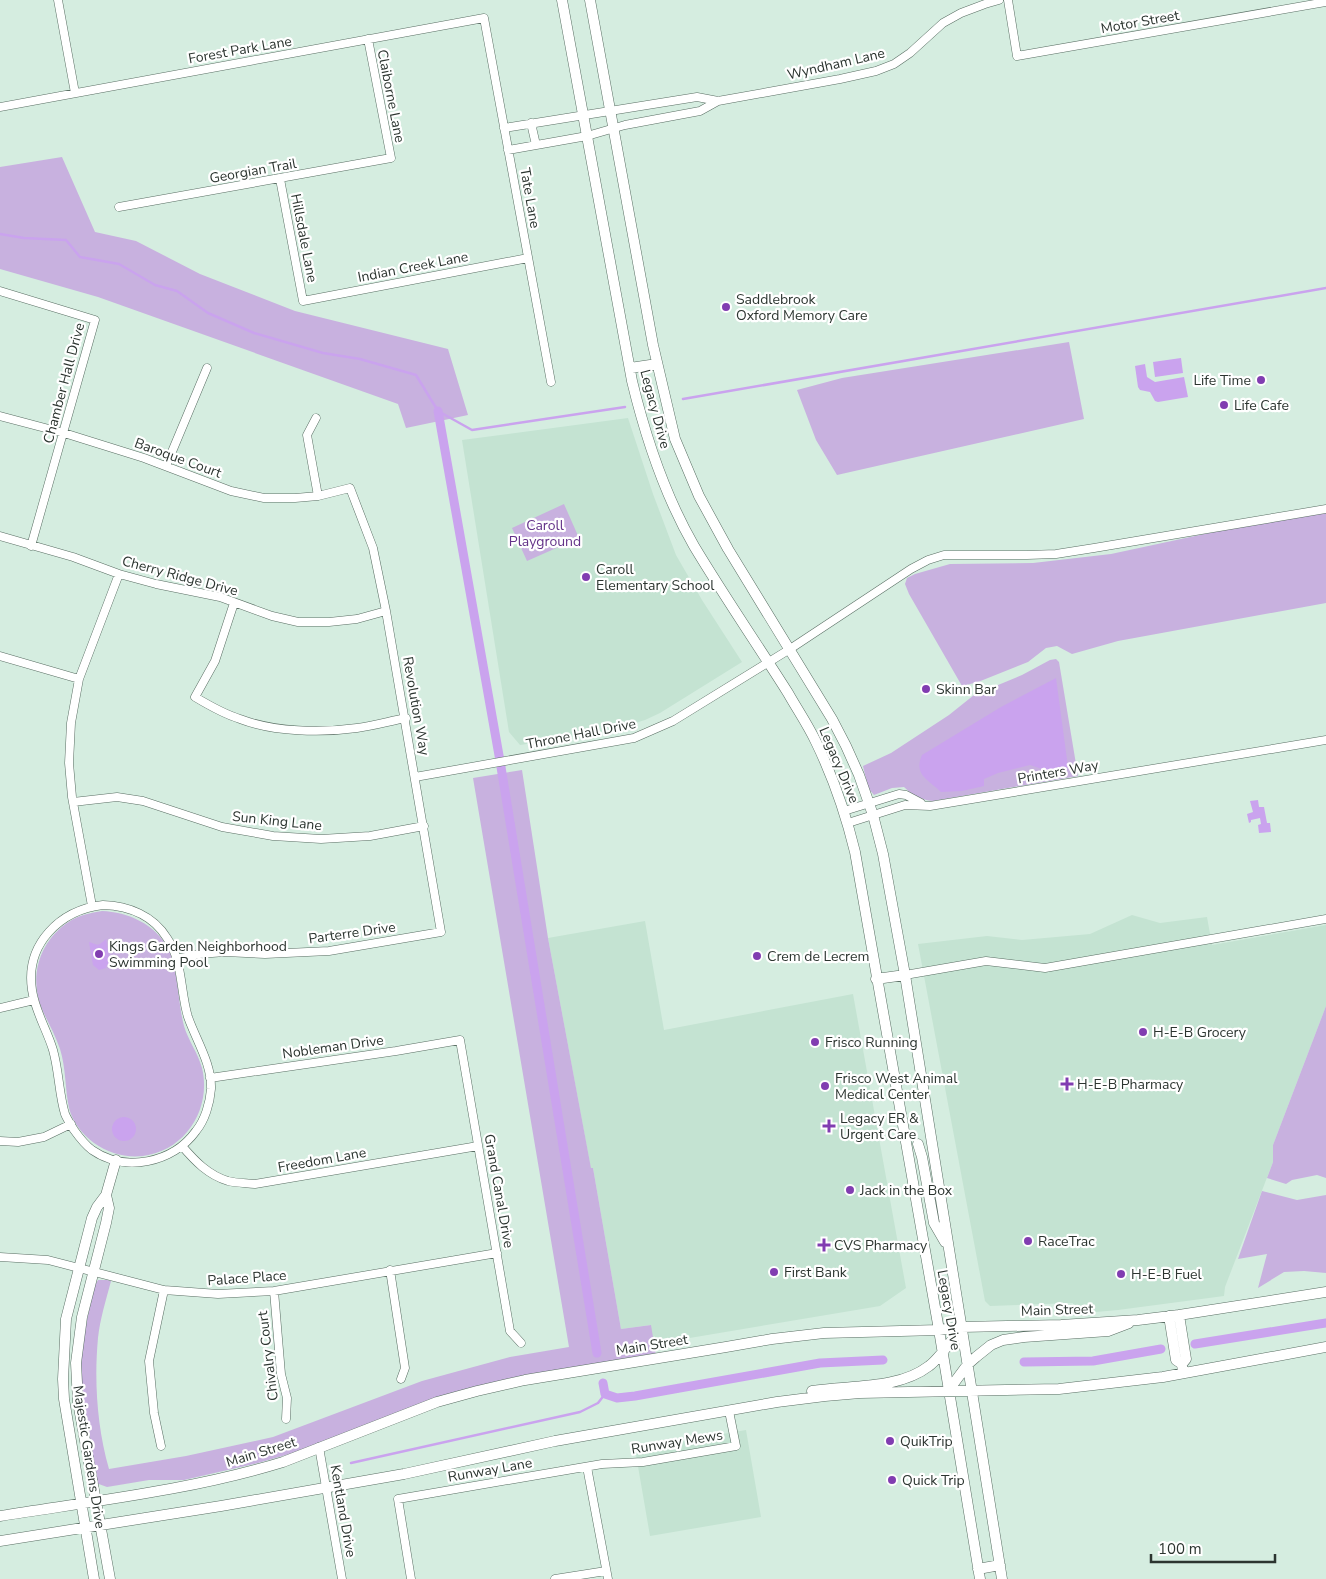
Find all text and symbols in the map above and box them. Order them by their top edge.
street label: Motor Street [1099,6,1181,38]
street label: Forest Park Lane [187,32,293,68]
street label: Wyndham Lane [785,44,887,84]
street label: Claiborne Lane [373,48,409,144]
street label: Georgian Trail [208,154,299,188]
street label: Tate Lane [515,166,545,230]
street label: Hillsdale Lane [286,192,322,284]
street label: Indian Creek Lane [356,247,470,287]
place label: Saddlebrook Oxford Memory Care [736,290,867,325]
marker: Saddlebrook Oxford Memory Care [720,301,732,313]
street label: Chamber Hall Drive [39,321,89,445]
street label: Legacy Drive [635,367,675,451]
place label: Life Time [1194,371,1251,390]
marker: Life Time [1255,374,1267,386]
place label: Life Cafe [1234,396,1289,415]
marker: Life Cafe [1218,399,1230,411]
street label: Baroque Court [132,433,224,483]
park label: Caroll Playground [509,516,581,551]
street label: Cherry Ridge Drive [120,551,240,601]
place label: Caroll Elementary School [596,560,715,595]
marker: Caroll Elementary School [580,571,592,583]
street label: Revolution Way [398,655,434,758]
place label: Skinn Bar [936,680,996,699]
marker: Skinn Bar [920,683,932,695]
street label: Throne Hall Drive [525,714,637,754]
street label: Legacy Drive [814,724,864,806]
street label: Printers Way [1016,755,1101,788]
street label: Sun King Lane [231,807,323,835]
street label: Parterre Drive [307,917,397,949]
place label: Kings Garden Neighborhood Swimming Pool [109,937,287,972]
place label: Crem de Lecrem [767,947,869,966]
marker: Kings Garden Neighborhood Swimming Pool [93,948,105,960]
marker: Crem de Lecrem [751,950,763,962]
place label: H-E-B Grocery [1153,1023,1247,1042]
marker: H-E-B Grocery [1137,1026,1149,1038]
street label: Nobleman Drive [281,1030,385,1064]
place label: Frisco Running [825,1033,918,1052]
marker: Frisco Running [809,1036,821,1048]
place label: Frisco West Animal Medical Center [835,1069,958,1104]
place label: H-E-B Pharmacy [1077,1075,1184,1094]
marker: H-E-B Pharmacy [1061,1078,1073,1090]
marker: Frisco West Animal Medical Center [819,1080,831,1092]
place label: Legacy ER & Urgent Care [840,1109,919,1144]
marker: Legacy ER & Urgent Care [822,1119,836,1133]
street label: Grand Canal Drive [480,1133,518,1249]
street label: Freedom Lane [276,1143,368,1177]
place label: Jack in the Box [859,1181,953,1200]
marker: Jack in the Box [844,1184,856,1196]
place label: RaceTrac [1038,1232,1095,1251]
marker: RaceTrac [1022,1235,1034,1247]
place label: CVS Pharmacy [834,1236,928,1255]
marker: CVS Pharmacy [818,1239,830,1251]
place label: First Bank [784,1263,848,1282]
place label: H-E-B Fuel [1131,1265,1203,1284]
street label: Palace Place [207,1266,287,1290]
marker: First Bank [768,1266,780,1278]
street label: Legacy Drive [933,1268,965,1352]
marker: H-E-B Fuel [1115,1268,1127,1280]
street label: Main Street [1020,1299,1094,1321]
street label: Chivalry Court [253,1310,283,1402]
street label: Main Street [615,1330,689,1360]
street label: Majestic Gardens Drive [68,1384,110,1530]
street label: Runway Mews [630,1425,724,1459]
street label: Main Street [224,1432,298,1472]
place label: QuikTrip [900,1432,953,1451]
marker: QuikTrip [884,1435,896,1447]
street label: Runway Lane [446,1453,534,1487]
street label: Kentland Drive [326,1463,360,1559]
place label: Quick Trip [902,1471,965,1490]
marker: Quick Trip [886,1474,898,1486]
scale bar [1151,1532,1275,1564]
text: 100 m [1158,1539,1202,1559]

